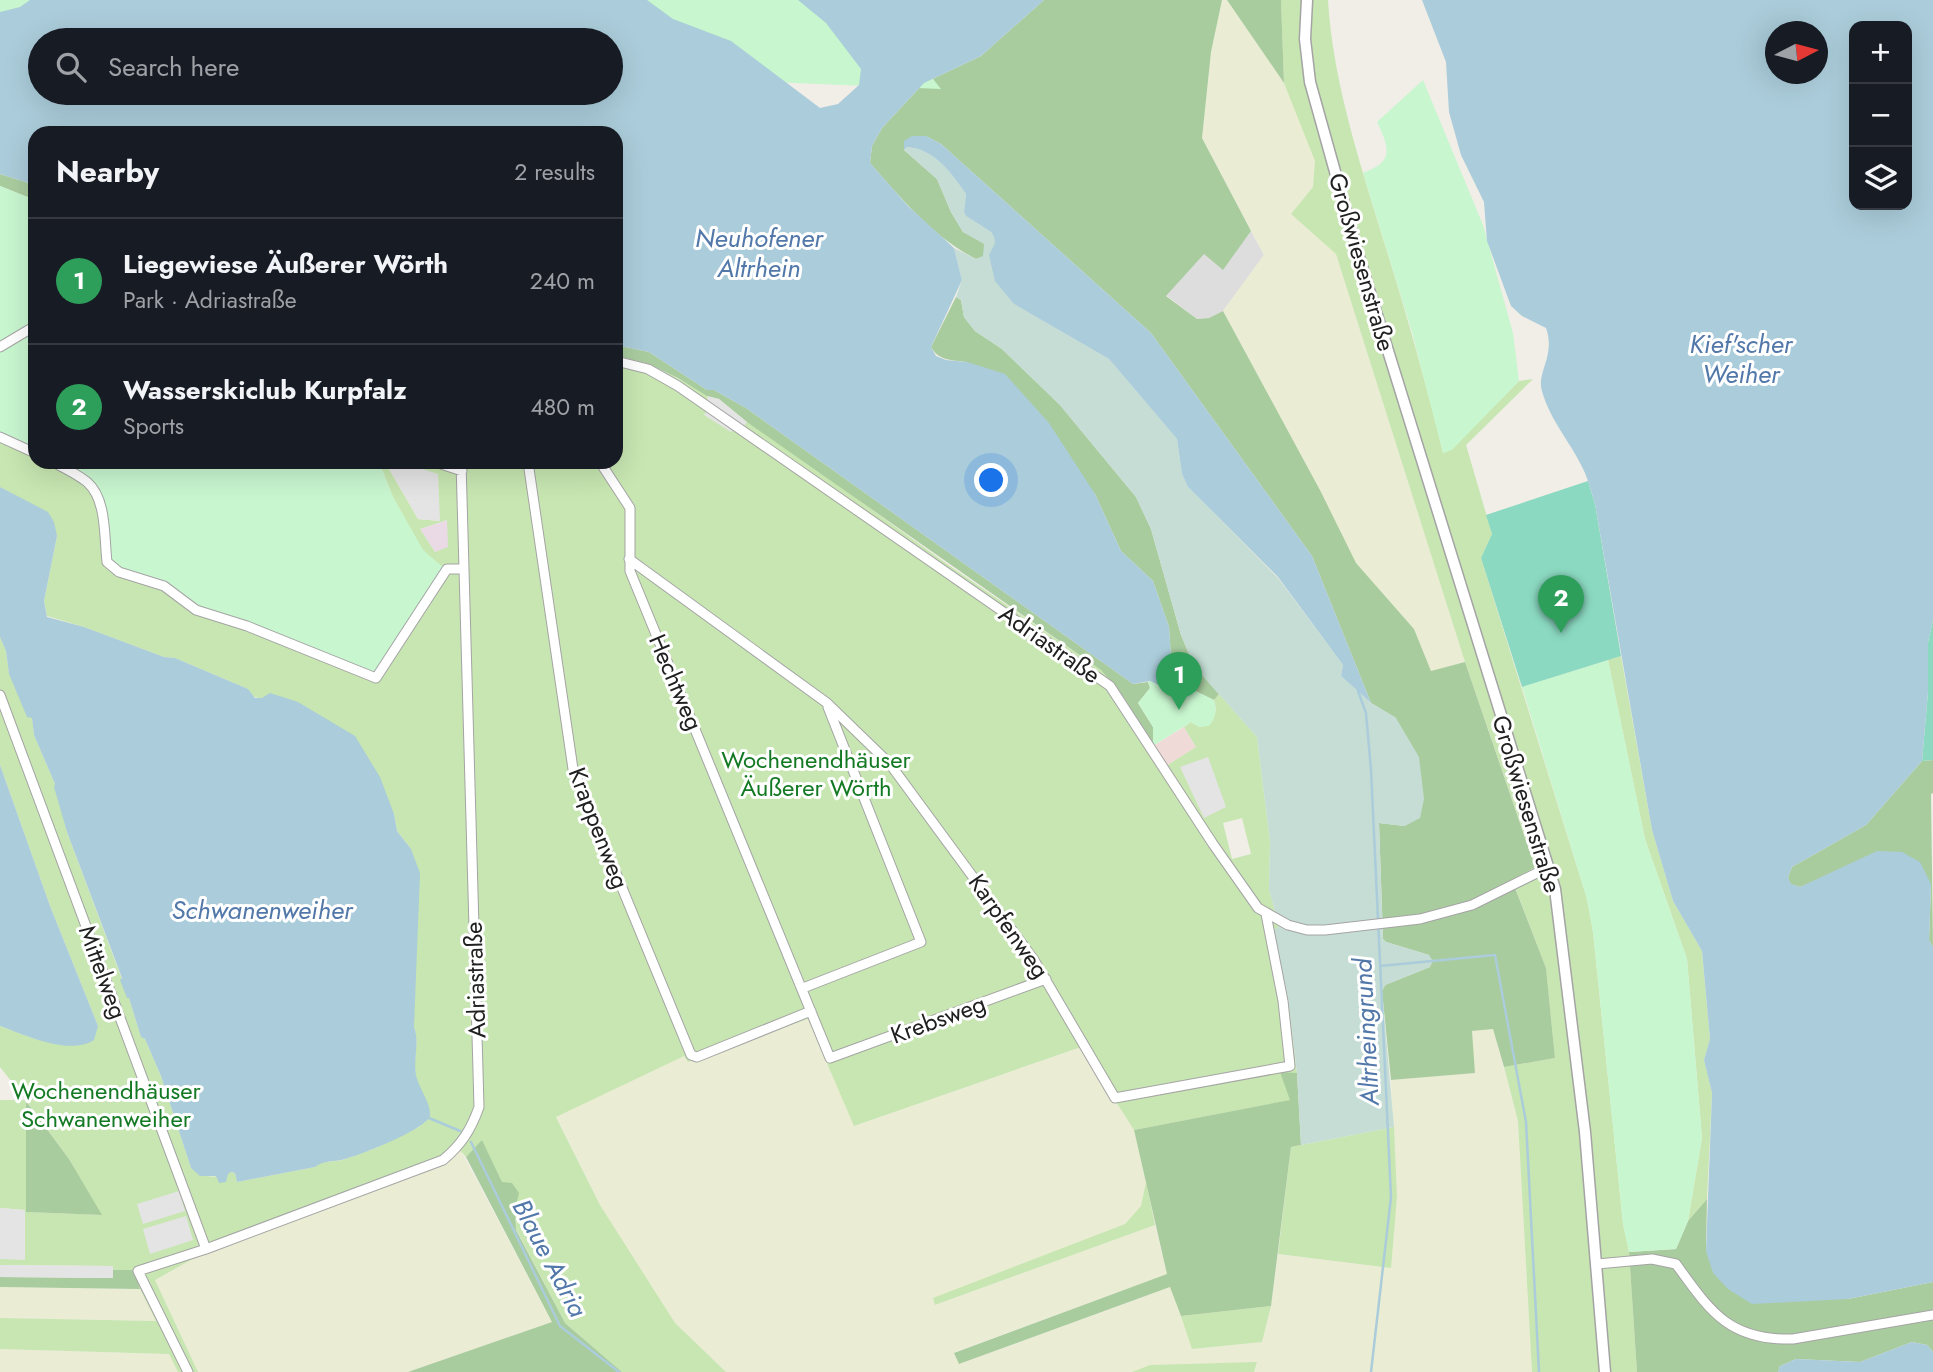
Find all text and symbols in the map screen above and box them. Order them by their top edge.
north arrow [1765,21,1828,84]
map controls [1849,21,1912,210]
button: + [1849,21,1912,84]
search box [28,28,623,105]
icon: search [52,48,90,86]
text: Search here [108,48,240,86]
button: − [1849,84,1912,147]
button: layers [1849,147,1912,210]
text: Nearby [56,150,159,193]
text: 2 results [514,155,595,189]
street label: Großwiesenstraße [1320,169,1404,355]
water label: Neuhofener Altrhein [695,219,824,287]
text: Liegewiese Äußerer Wörth [123,245,448,283]
text: 1 [73,264,85,298]
text: 240 m [530,264,595,298]
text: Park · Adriastraße [123,283,297,317]
water label: Kief'scher Weiher [1690,325,1794,393]
text: Wasserskiclub Kurpfalz [123,371,407,409]
text: 2 [71,390,87,424]
text: 480 m [530,390,595,424]
text: Sports [123,409,184,443]
your location [974,463,1008,497]
pin: 2 [1538,575,1584,633]
street label: Adriastraße [992,596,1108,692]
street label: Hechtweg [640,629,712,735]
pin: 1 [1156,652,1202,710]
street label: Großwiesenstraße [1483,711,1571,897]
park label: Wochenendhäuser Äußerer Wörth [721,742,912,805]
street label: Krappenweg [560,762,638,894]
street label: Karpfenweg [960,867,1058,985]
water label: Schwanenweiher [171,891,354,929]
street label: Mittelweg [70,920,136,1024]
street label: Adriastraße [455,921,495,1039]
water label: Altrheingrund [1343,956,1389,1107]
street label: Krebsweg [885,986,991,1052]
park label: Wochenendhäuser Schwanenweiher [11,1073,202,1136]
water label: Blaue Adria [503,1192,597,1324]

